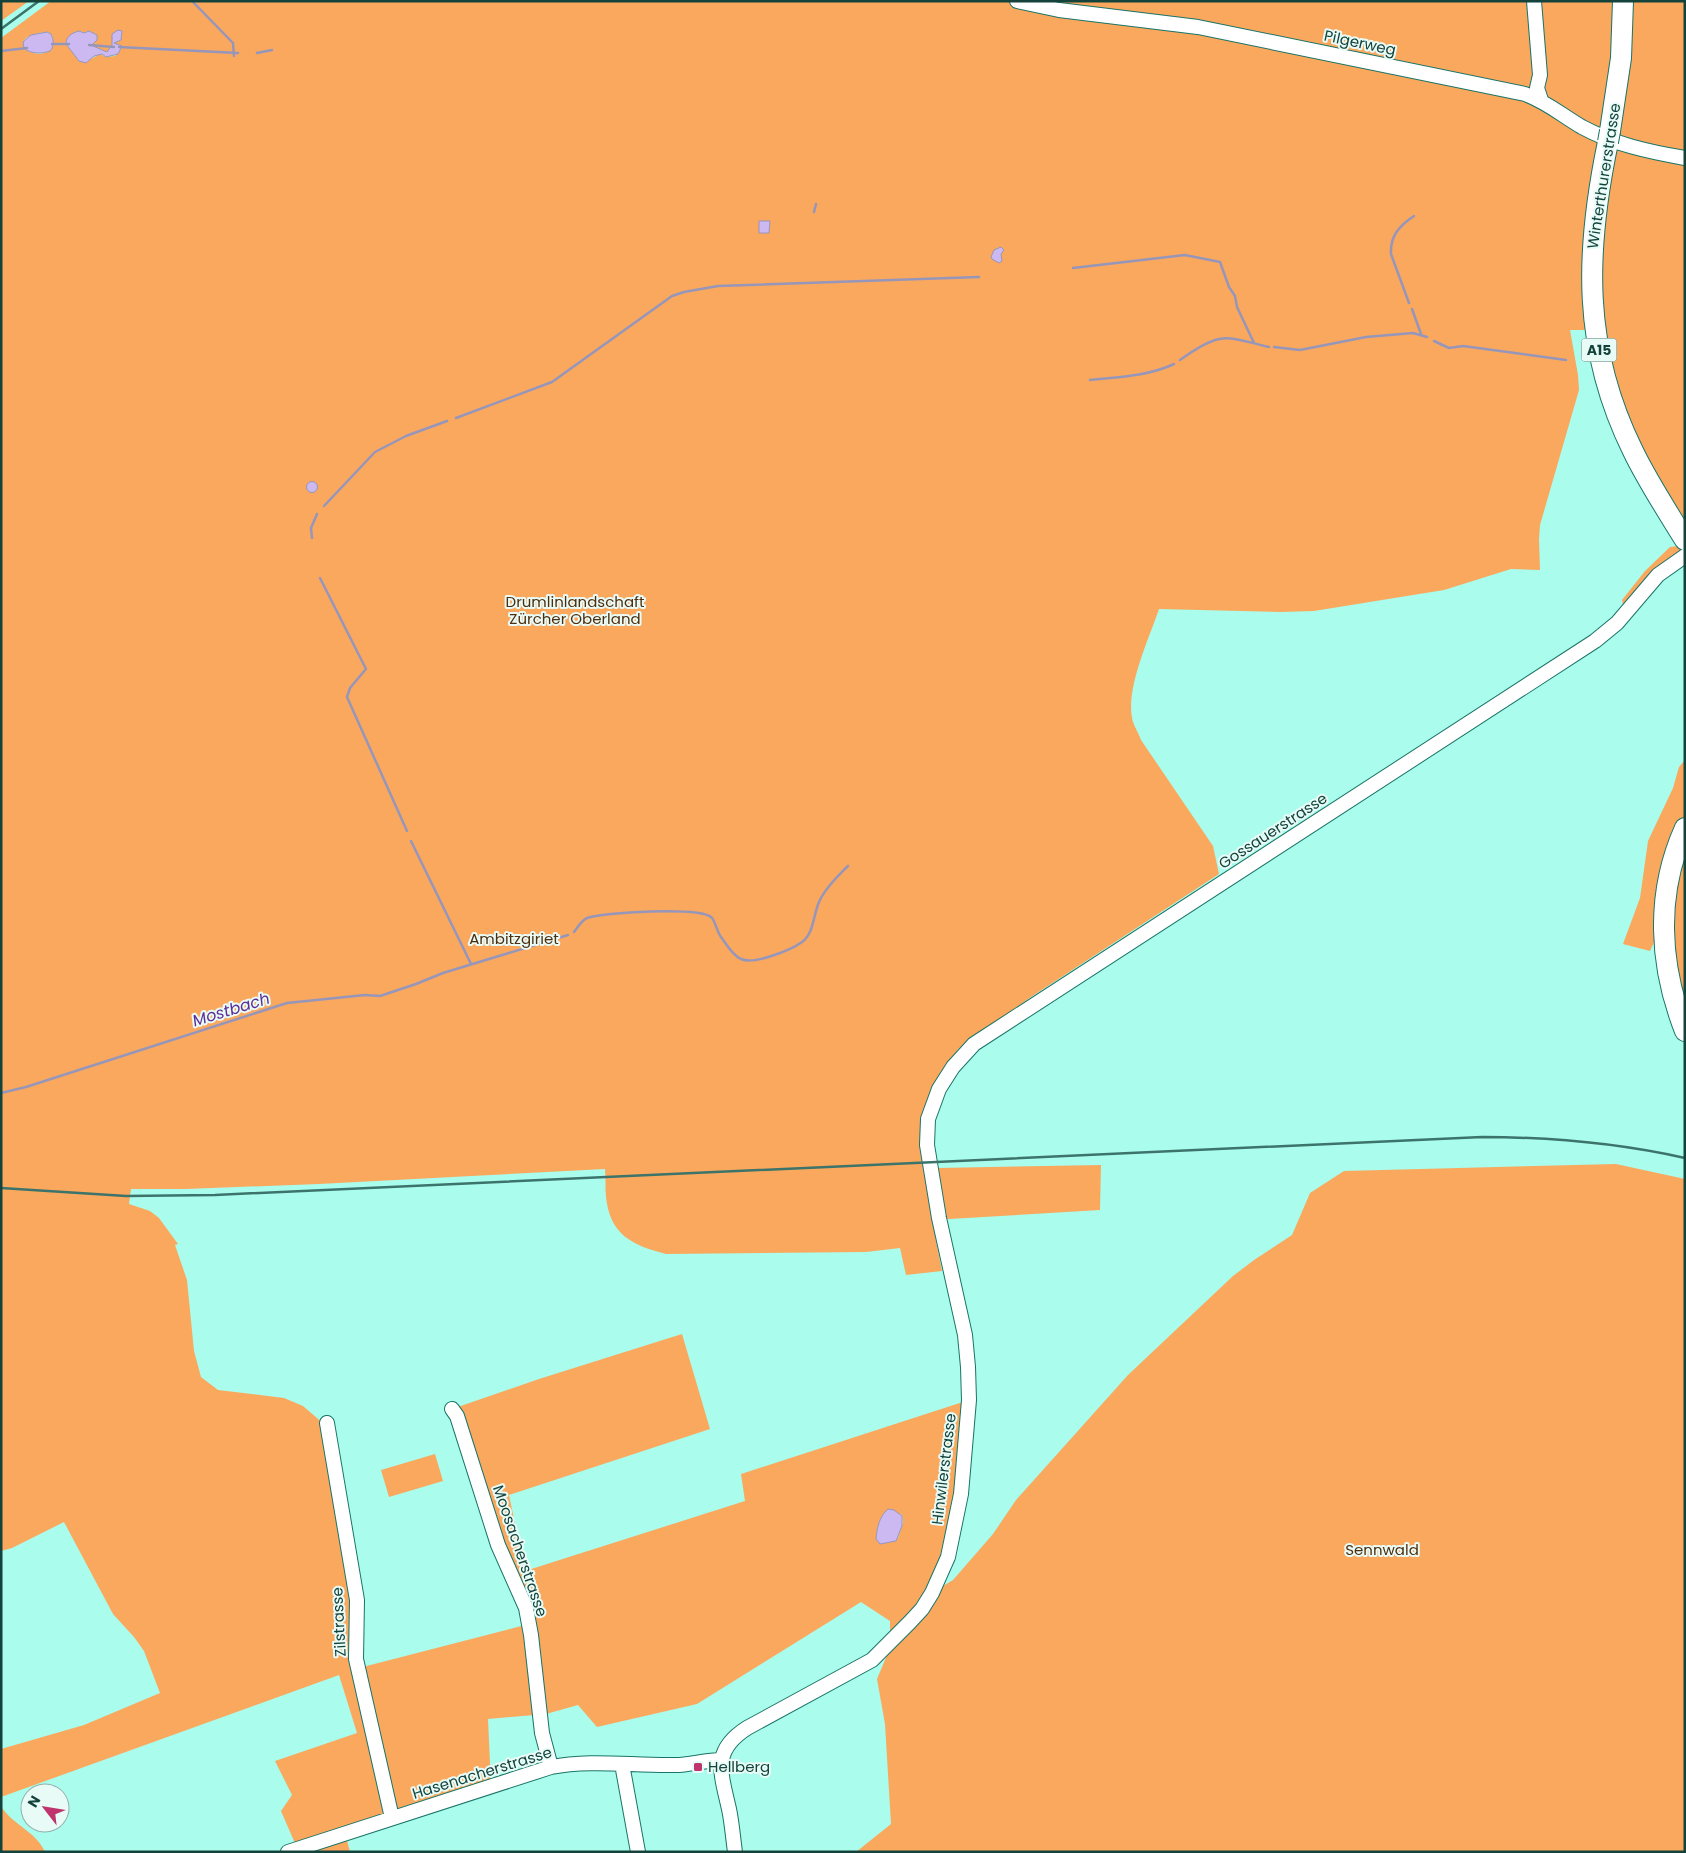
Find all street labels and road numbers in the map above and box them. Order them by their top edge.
street label: Pilgerweg [1322,25,1398,60]
street label: Winterthurerstrasse [1582,101,1625,250]
road number: A15 [1582,338,1616,362]
street label: Gossauerstrasse [1214,788,1331,874]
street label: Hinwilerstrasse [926,1412,961,1526]
street label: Moosacherstrasse [488,1482,553,1619]
street label: Zilstrasse [326,1587,351,1657]
street label: Hasenacherstrasse [409,1741,554,1804]

